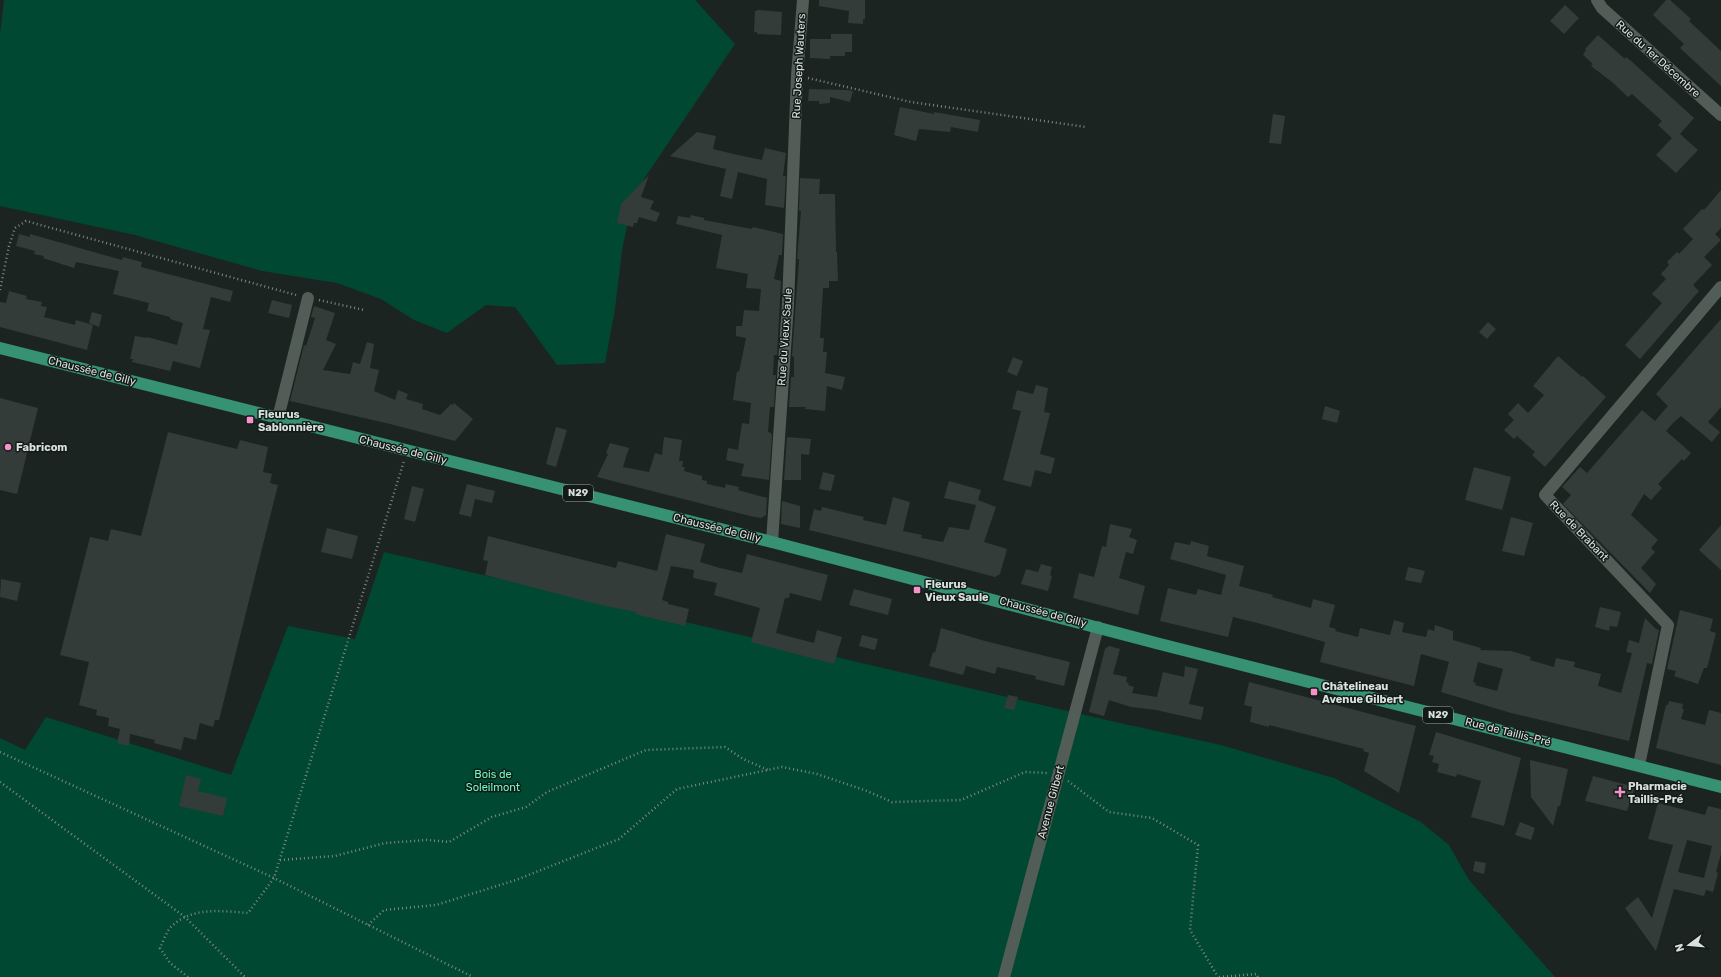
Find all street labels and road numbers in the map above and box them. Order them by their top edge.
street label: Rue Joseph Wauters [790,13,808,119]
street label: Rue du 1er Décembre [1613,18,1703,100]
street label: Rue du Vieux Saule [775,288,795,386]
street label: Chaussée de Gilly [47,354,137,388]
street label: Chaussée de Gilly [358,433,448,467]
road number: N29 [563,485,593,501]
street label: Rue de Brabant [1547,498,1612,564]
street label: Chaussée de Gilly [672,511,762,545]
street label: Chaussée de Gilly [998,594,1088,630]
road number: N29 [1423,707,1453,723]
street label: Rue de Taillis-Pré [1464,715,1552,749]
street label: Avenue Gilbert [1035,763,1067,840]

